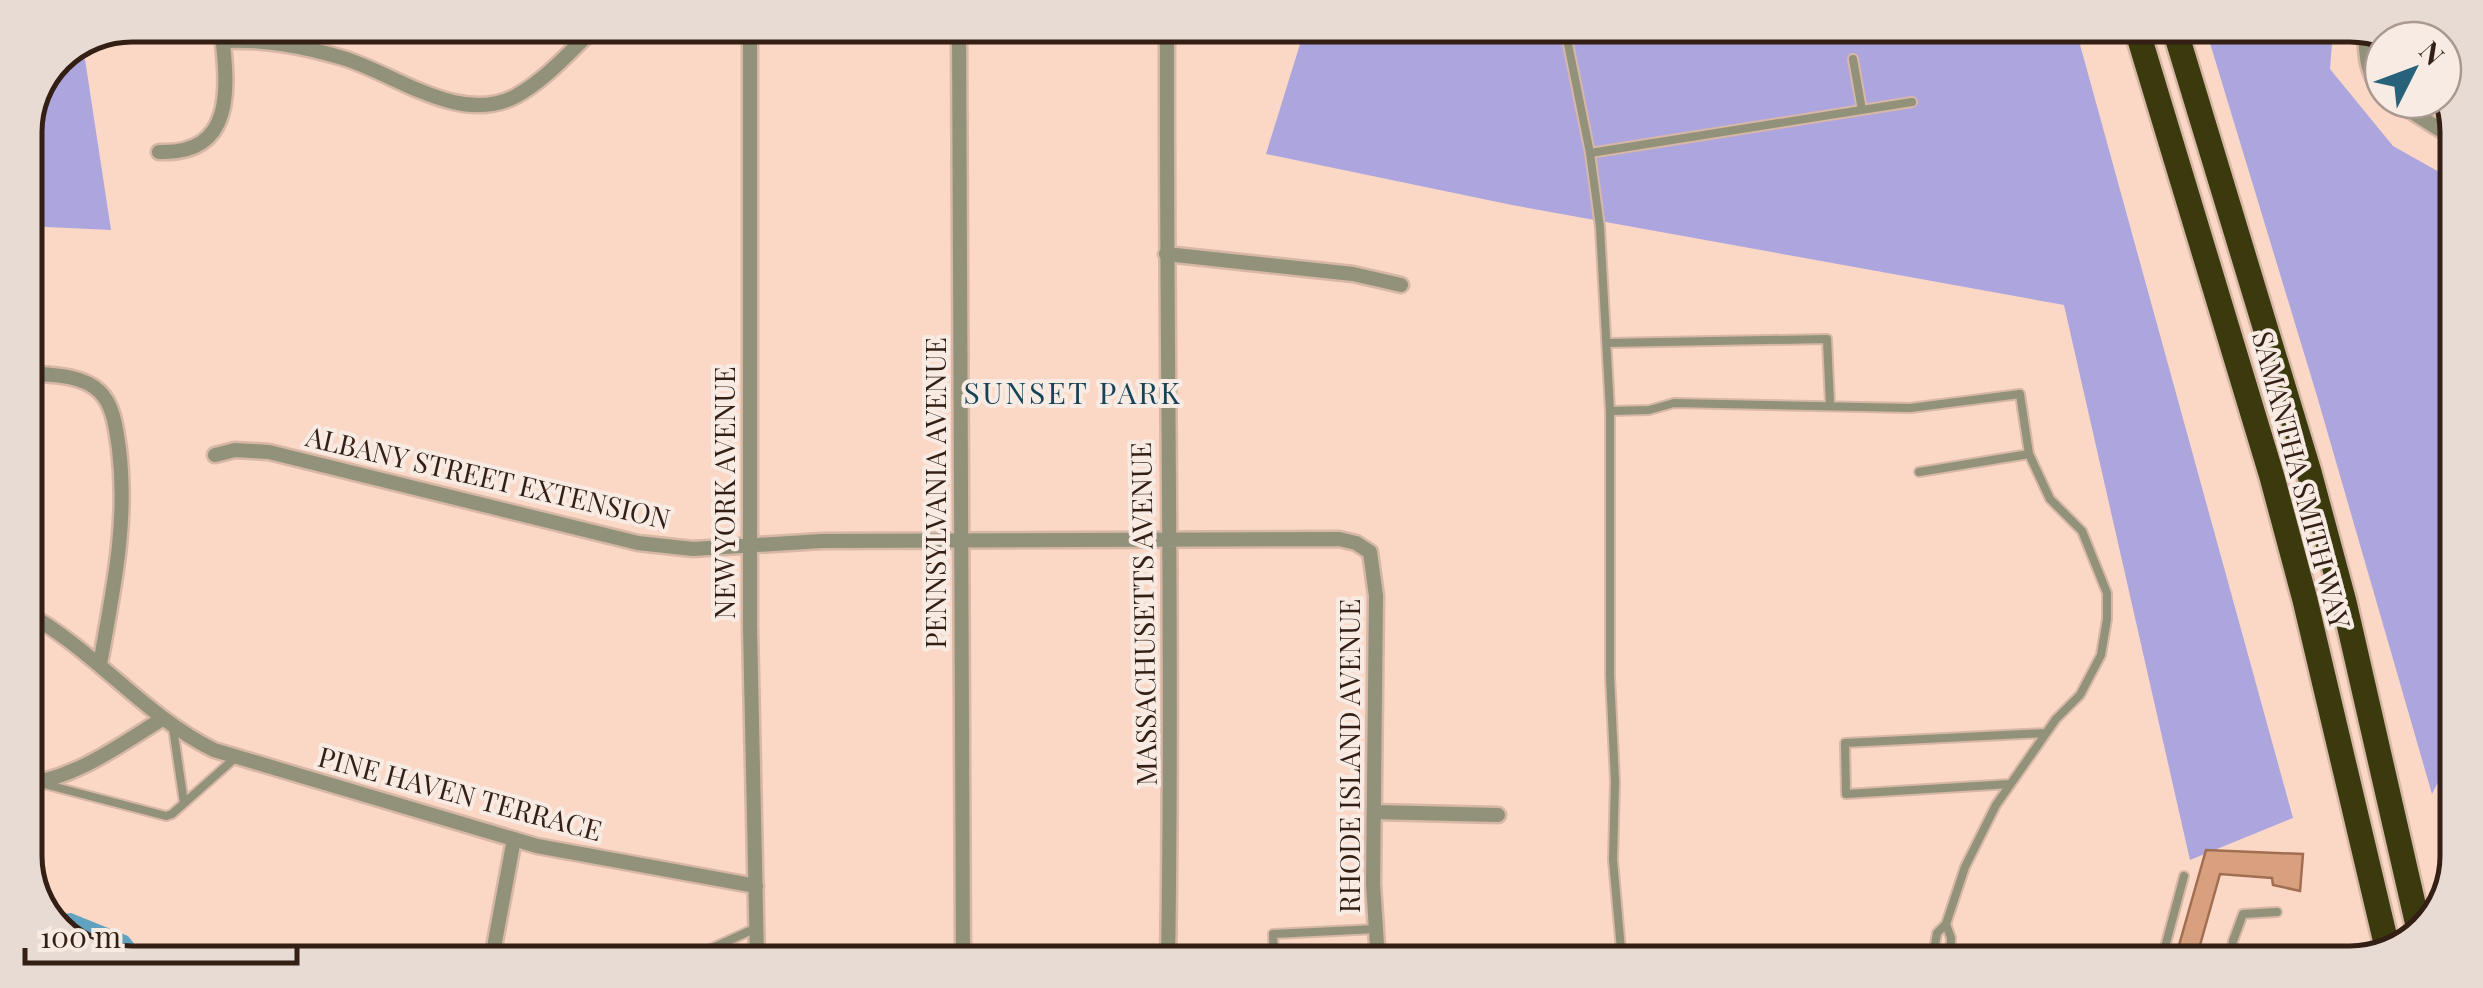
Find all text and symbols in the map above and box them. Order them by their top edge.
north arrow [2363,20,2463,120]
text: N [2412,32,2453,72]
street label: SAMANTHA SMITH WAY [2245,327,2360,633]
street label: PENNSYLVANIA AVENUE [916,337,953,649]
street label: NEW YORK AVENUE [705,366,742,620]
district label: SUNSET PARK [964,372,1182,412]
street label: ALBANY STREET EXTENSION [302,416,674,536]
street label: MASSACHUSETTS AVENUE [1121,442,1164,786]
street label: RHODE ISLAND AVENUE [1330,599,1367,913]
street label: PINE HAVEN TERRACE [314,737,606,848]
scale bar [25,903,298,965]
text: 100 m [40,916,122,956]

